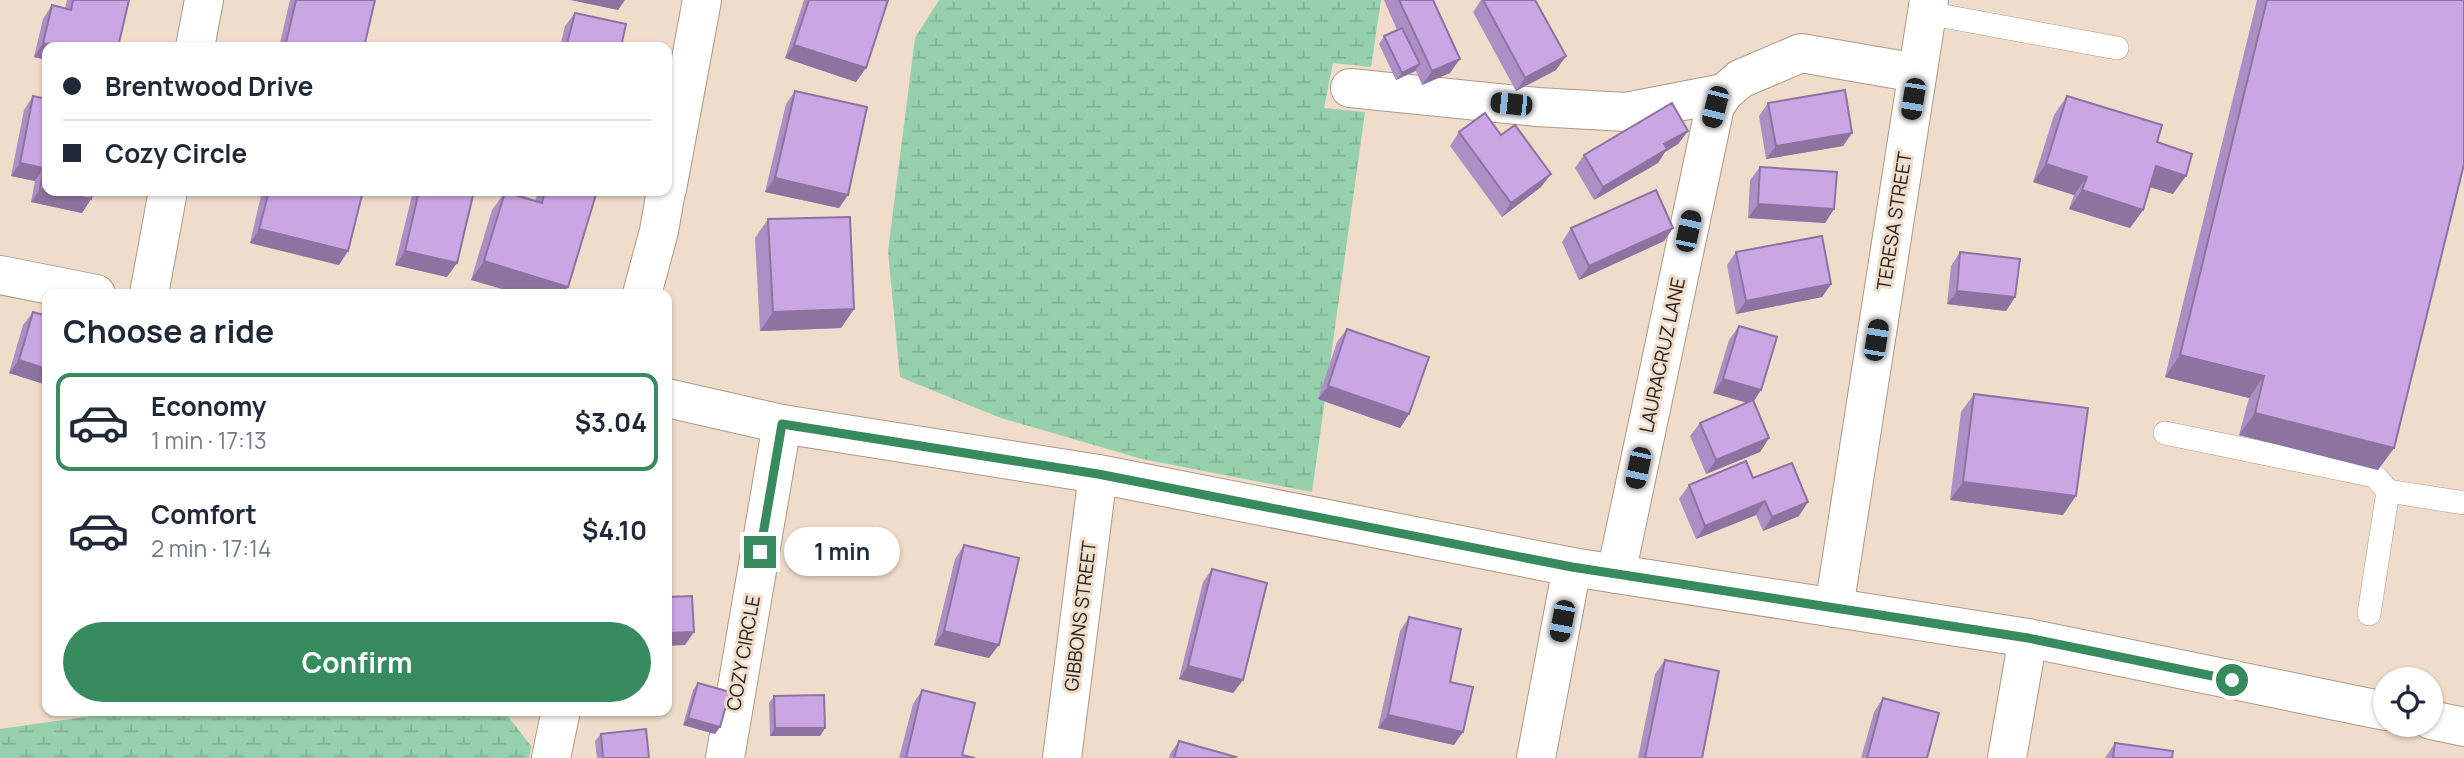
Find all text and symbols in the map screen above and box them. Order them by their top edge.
text: Brentwood Drive [105,68,313,104]
car [1900,77,1927,121]
car [1700,84,1731,130]
car [1490,91,1533,117]
text: Cozy Circle [105,135,247,171]
street label: TERESA STREET [1870,149,1918,292]
car [1674,208,1703,254]
street label: LAURACRUZ LANE [1633,275,1691,435]
text: Choose a ride [63,309,274,353]
car [1863,318,1890,362]
text: Economy [151,388,266,424]
icon: car [67,391,130,454]
text: $3.04 [575,404,647,440]
text: 1 min · 17:13 [151,424,267,456]
car [1624,445,1653,491]
text: Comfort [151,496,257,532]
icon: car [67,499,130,562]
text: $4.10 [582,512,647,548]
callout: 1 min [784,528,900,576]
text: 2 min · 17:14 [151,532,272,564]
text: 1 min [814,535,870,567]
route end [744,536,776,568]
street label: GIBBONS STREET [1058,539,1102,693]
street label: COZY CIRCLE [720,593,766,713]
car [1548,598,1577,644]
button: Confirm [63,622,651,702]
route start [2216,664,2248,696]
map controls [2373,667,2443,737]
button: locate [2373,667,2443,737]

